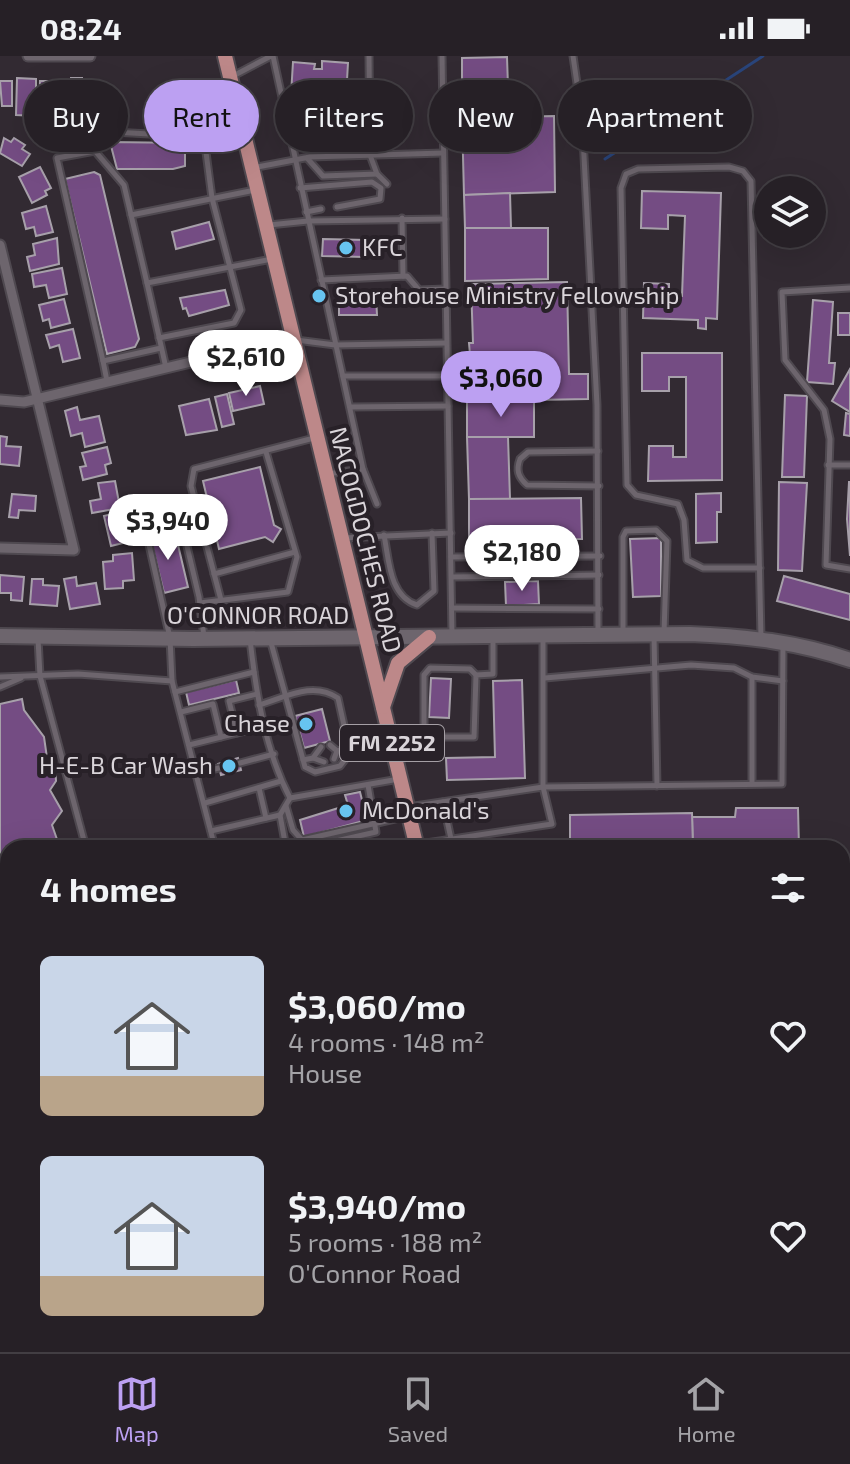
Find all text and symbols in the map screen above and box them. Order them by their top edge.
text: 08:24 [40,10,122,46]
chip: Buy [24,80,128,152]
chip: Rent [144,80,259,152]
chip: Filters [275,80,413,152]
chip: New [429,80,542,152]
chip: Apartment [558,80,752,152]
map controls [754,176,826,248]
button: layers [754,176,826,248]
place label: KFC [362,232,403,261]
marker: KFC [337,239,355,257]
place label: Storehouse Ministry Fellowship [335,280,679,309]
marker: Storehouse Ministry Fellowship [310,287,328,305]
pin: $2,610 [181,330,311,398]
text: $2,610 [206,340,286,371]
pin: $3,060 [436,351,566,419]
text: $3,060 [459,361,543,392]
street label: NACOGDOCHES ROAD [324,424,409,656]
pin: $3,940 [103,494,233,562]
text: $3,940 [126,504,210,535]
pin: $2,180 [457,525,587,593]
text: $2,180 [482,535,562,566]
street label: O'CONNOR ROAD [167,600,349,629]
place label: Chase [224,708,290,737]
marker: Chase [297,715,315,733]
road number: FM 2252 [340,725,444,761]
place label: H-E-B Car Wash [39,750,213,779]
marker: H-E-B Car Wash [220,757,238,775]
place label: McDonald's [362,795,490,824]
marker: McDonald's [337,802,355,820]
icon: filters [766,866,810,910]
text: 4 homes [40,868,177,909]
text: $3,060/mo [288,985,466,1026]
icon: home [104,988,200,1084]
icon: heart [766,1014,810,1058]
text: 4 rooms · 148 m² [288,1026,485,1057]
text: House [288,1057,362,1088]
text: $3,940/mo [288,1185,466,1226]
icon: home [104,1188,200,1284]
icon: heart [766,1214,810,1258]
text: 5 rooms · 188 m² [288,1226,482,1257]
text: O'Connor Road [288,1257,461,1288]
tab: Map [115,1372,159,1446]
tab: Saved [388,1372,448,1446]
tab: Home [677,1372,735,1446]

